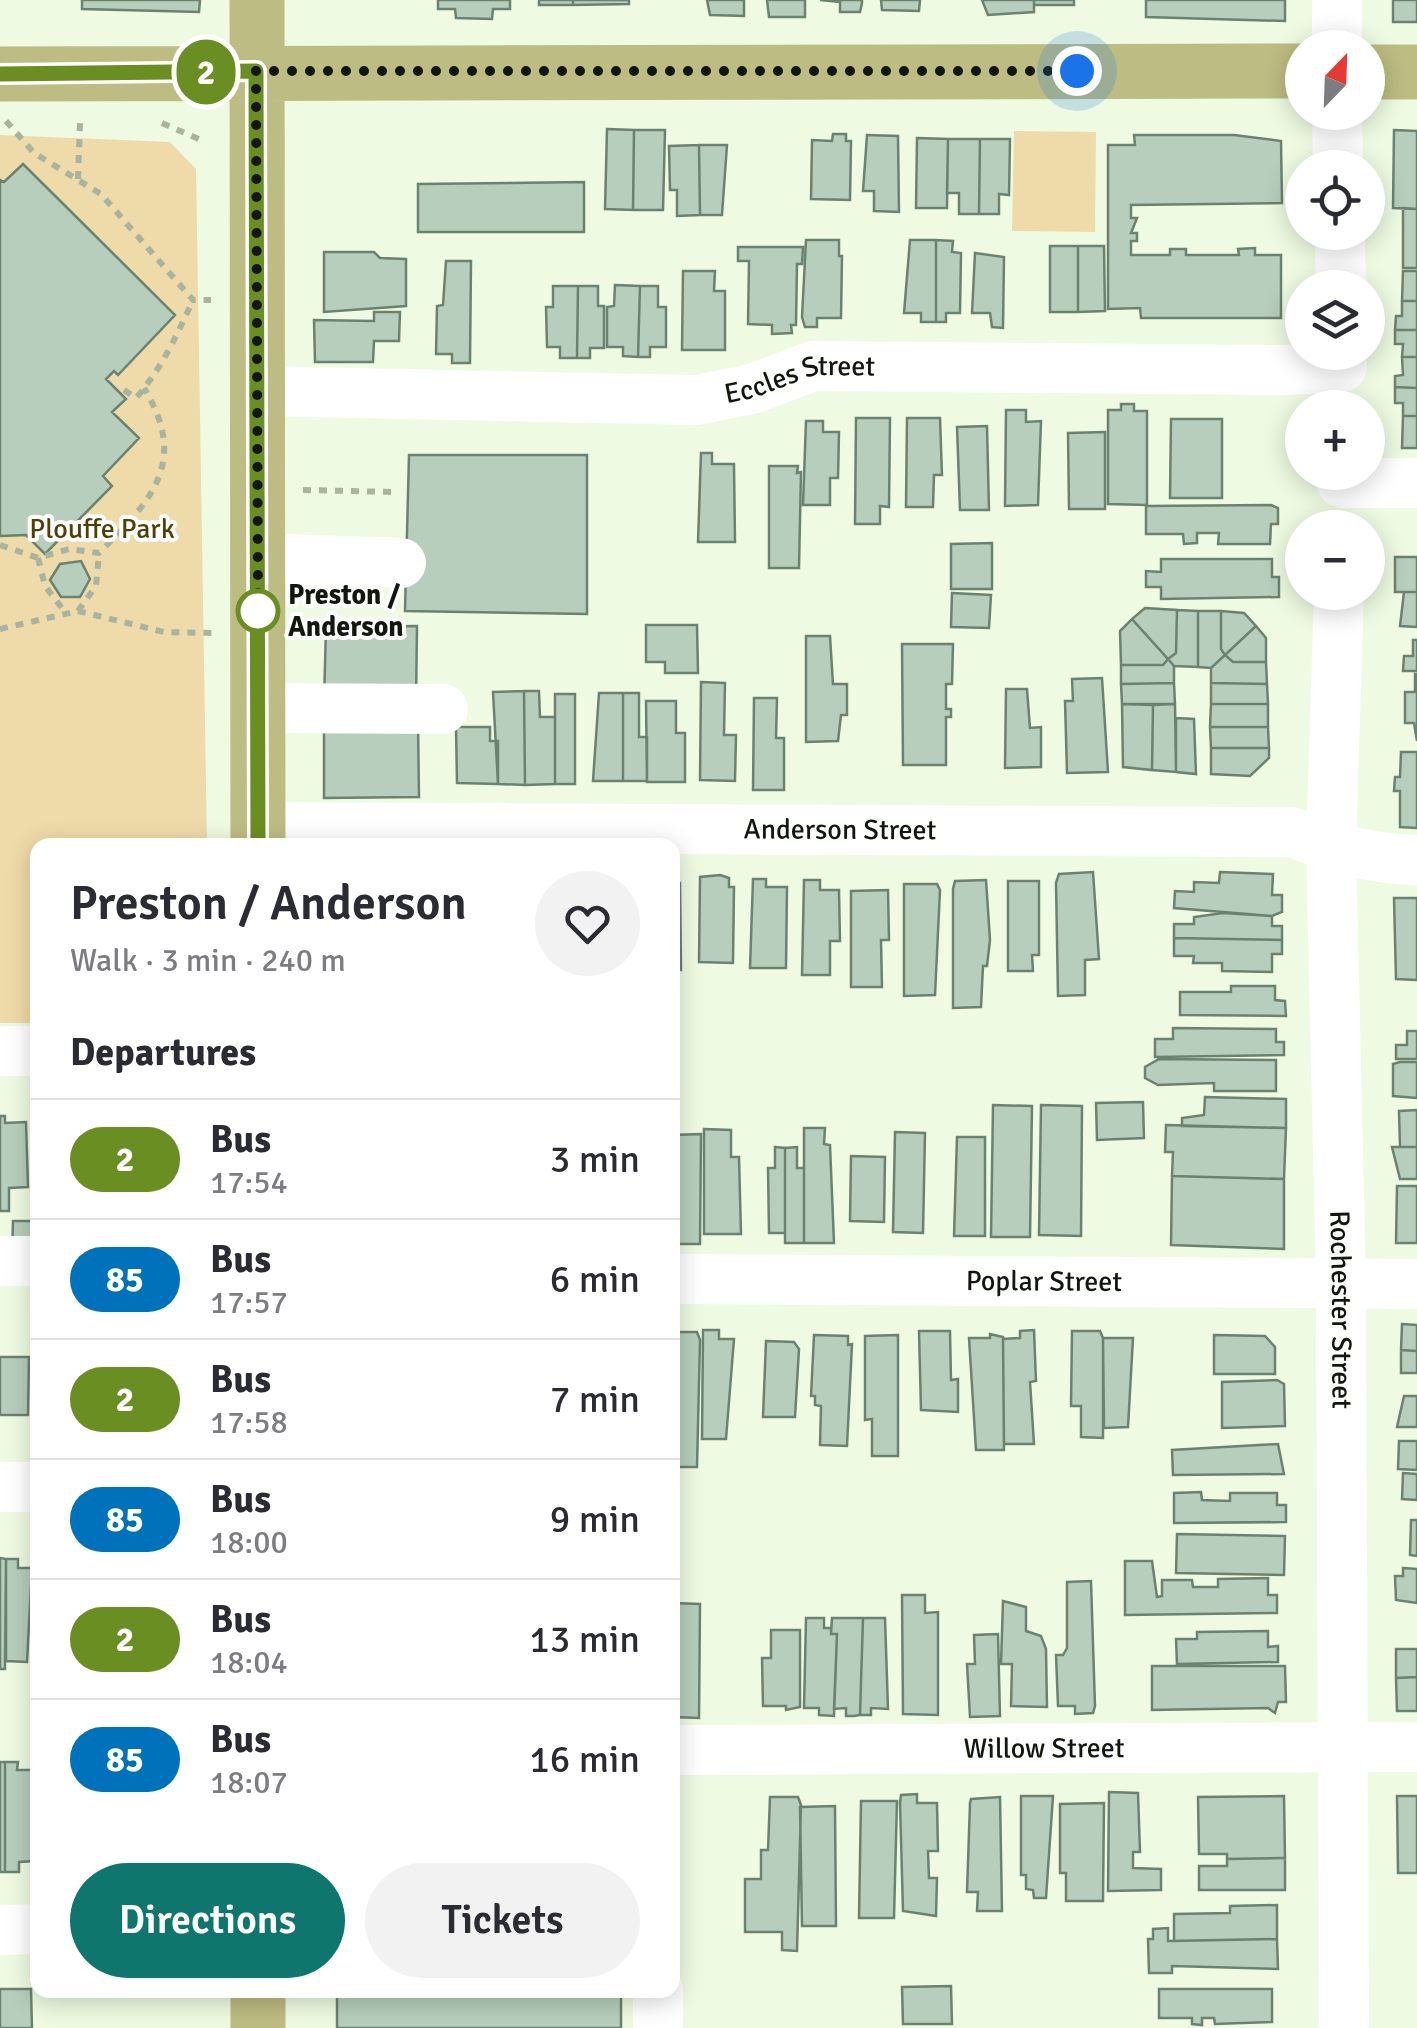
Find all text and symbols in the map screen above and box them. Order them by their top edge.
north arrow [1285,30,1385,130]
map controls [1285,30,1385,610]
line badge: 2 [174,40,238,104]
your location [1052,46,1102,96]
text: 2 [197,51,215,94]
button: locate [1285,150,1385,250]
button: layers [1285,270,1385,370]
street label: Eccles Street [721,348,876,411]
button: + [1285,390,1385,490]
button: − [1285,510,1385,610]
park label: Plouffe Park [29,512,175,546]
place label: Preston / Anderson [288,578,404,644]
marker: Preston / Anderson [237,590,279,632]
street label: Anderson Street [743,812,937,847]
button: heart [535,871,640,976]
text: Preston / Anderson [70,874,467,933]
text: Walk · 3 min · 240 m [70,941,346,980]
text: Departures [70,1029,256,1076]
text: Bus [210,1116,271,1163]
text: 3 min [550,1136,640,1183]
text: 2 [116,1138,134,1181]
text: 17:54 [210,1163,288,1202]
street label: Rochester Street [1322,1210,1359,1409]
text: Bus [210,1236,271,1283]
text: 6 min [550,1256,640,1303]
text: 85 [106,1258,144,1301]
street label: Poplar Street [966,1264,1123,1299]
text: 17:57 [210,1283,288,1322]
text: Bus [210,1356,271,1403]
text: 7 min [550,1376,640,1423]
text: 2 [116,1378,134,1421]
text: 17:58 [210,1403,288,1442]
text: Bus [210,1476,271,1523]
text: 9 min [550,1496,640,1543]
text: 85 [106,1498,144,1541]
text: 18:00 [210,1523,288,1562]
text: Bus [210,1596,271,1643]
text: 13 min [529,1616,640,1663]
text: 2 [116,1618,134,1661]
text: 18:04 [210,1643,288,1682]
text: Bus [210,1716,271,1763]
street label: Willow Street [963,1731,1125,1766]
text: 16 min [529,1736,640,1783]
text: 85 [106,1738,144,1781]
text: 18:07 [210,1763,288,1802]
button: Directions [70,1863,345,1978]
button: Tickets [365,1863,640,1978]

